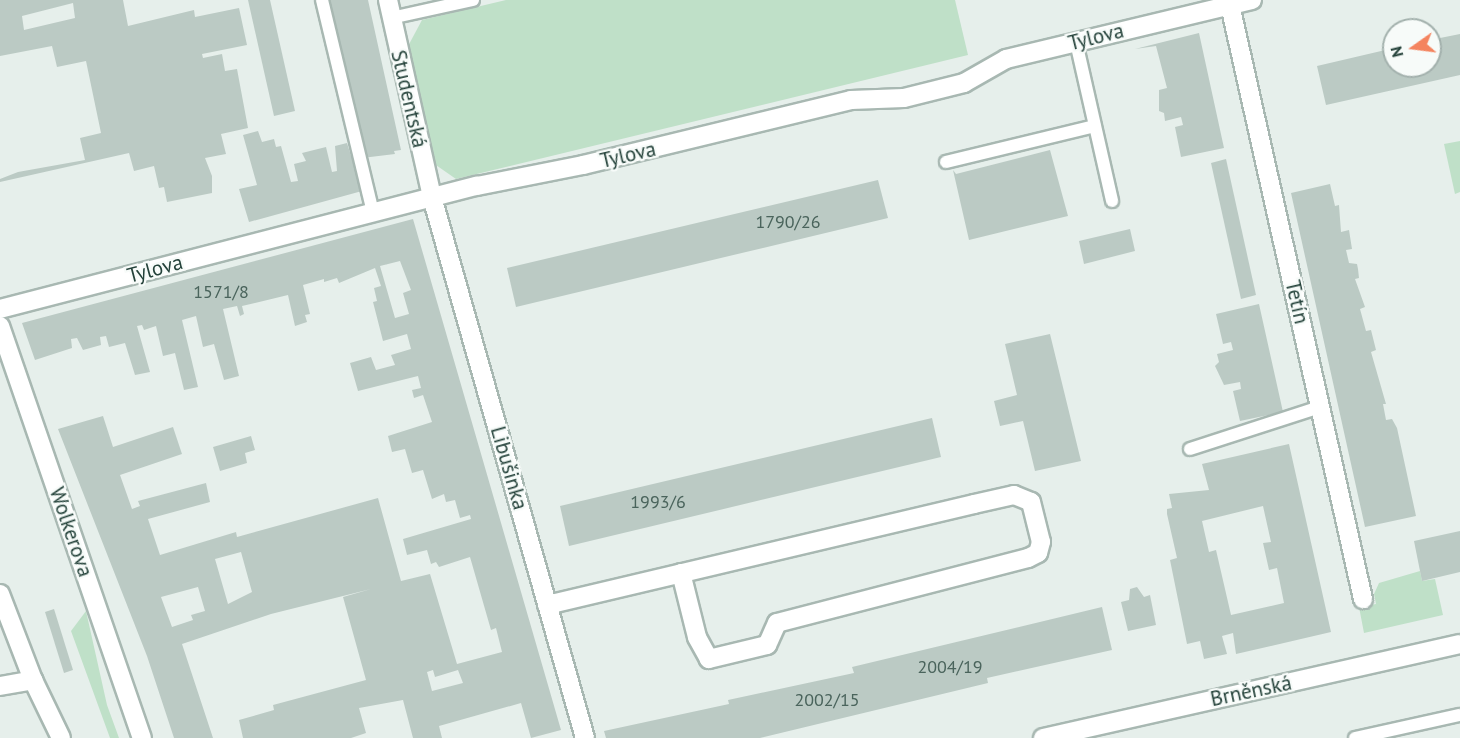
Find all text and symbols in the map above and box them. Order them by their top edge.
street label: Tylova [1066,18,1126,56]
north arrow [1382,18,1442,78]
text: N [1386,44,1407,59]
street label: Studentská [386,48,432,150]
street label: Tylova [598,136,658,174]
house number: 1790/26 [755,211,821,233]
street label: Tylova [124,250,186,288]
street label: Tetín [1280,278,1314,326]
house number: 1571/8 [193,281,249,303]
street label: Libušinka [485,423,533,513]
street label: Wolkerova [44,484,98,580]
house number: 1993/6 [630,491,686,513]
house number: 2004/19 [917,656,983,678]
street label: Brněnská [1208,670,1294,712]
house number: 2002/15 [794,689,860,711]

